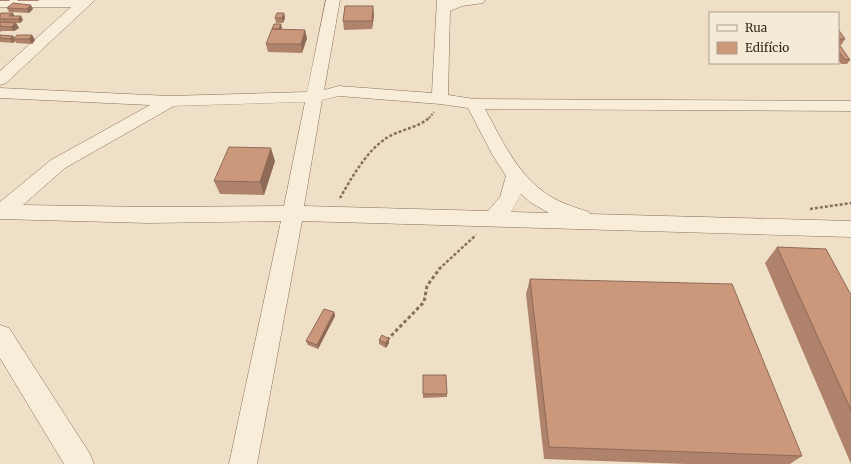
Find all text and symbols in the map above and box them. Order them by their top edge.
legend [709,12,839,64]
text: Rua [745,20,768,35]
text: Edifício [745,40,789,55]

